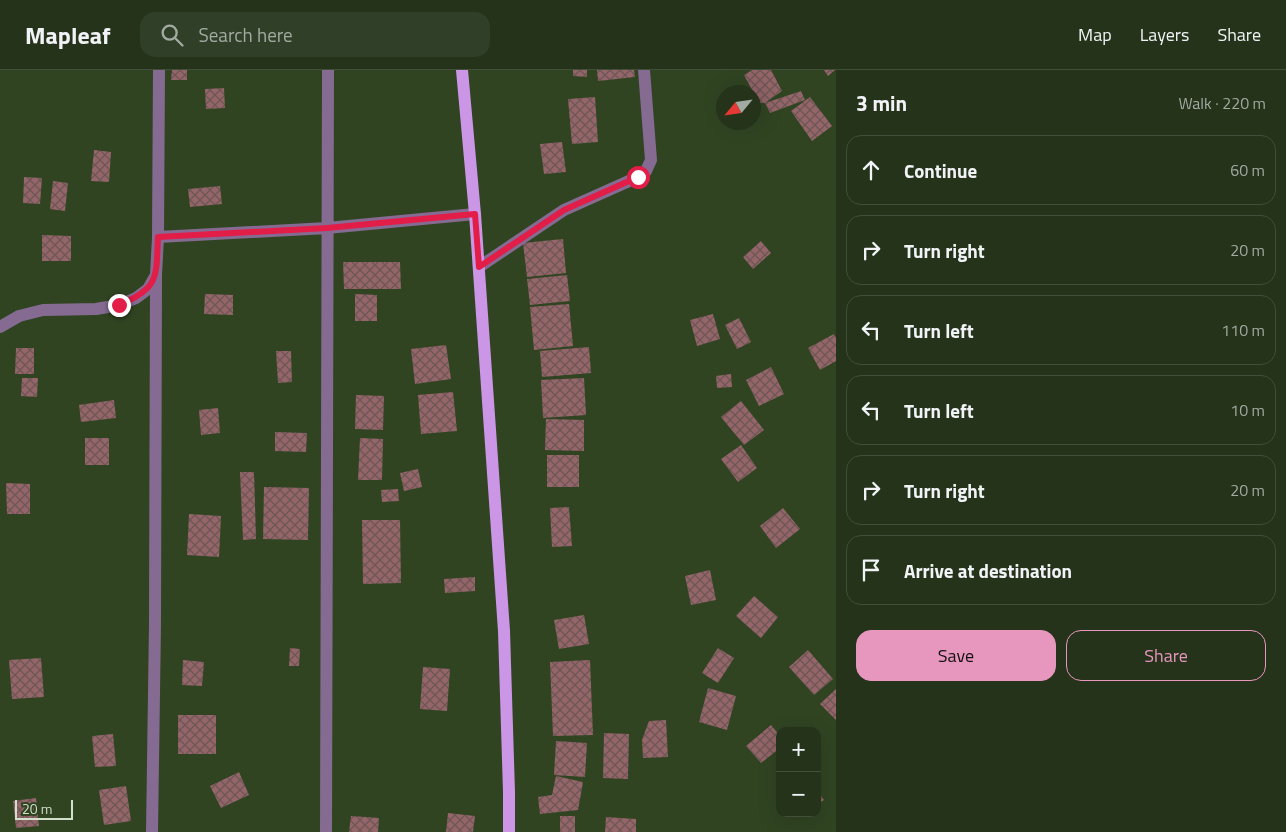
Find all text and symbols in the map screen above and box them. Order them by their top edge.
search box [140,12,490,57]
text: Mapleaf [25,17,110,53]
text: Search here [198,20,293,49]
icon: search [158,21,186,49]
text: Map [1078,21,1112,48]
text: Layers [1140,21,1189,48]
text: Share [1217,21,1261,48]
north arrow [716,85,761,130]
text: 3 min [856,87,907,119]
text: Walk · 220 m [1178,91,1266,115]
icon: ahead [857,156,885,184]
text: Continue [904,156,977,185]
text: 60 m [1230,158,1265,182]
route start [627,166,650,189]
icon: right [857,236,885,264]
text: Turn right [904,236,985,265]
text: 20 m [1230,238,1265,262]
route end [108,294,131,317]
icon: left [857,316,885,344]
text: Turn left [904,316,974,345]
text: 110 m [1221,318,1265,342]
icon: left [857,396,885,424]
text: Turn left [904,396,974,425]
text: 10 m [1230,398,1265,422]
icon: right [857,476,885,504]
text: Turn right [904,476,985,505]
text: 20 m [1230,478,1265,502]
icon: arrive [857,556,885,584]
text: Arrive at destination [904,556,1072,585]
button: Save [856,630,1056,681]
button: Share [1066,630,1266,681]
map controls [776,727,821,817]
button: + [776,727,821,772]
button: − [776,772,821,817]
scale bar [15,797,72,820]
text: 20 m [22,798,52,819]

